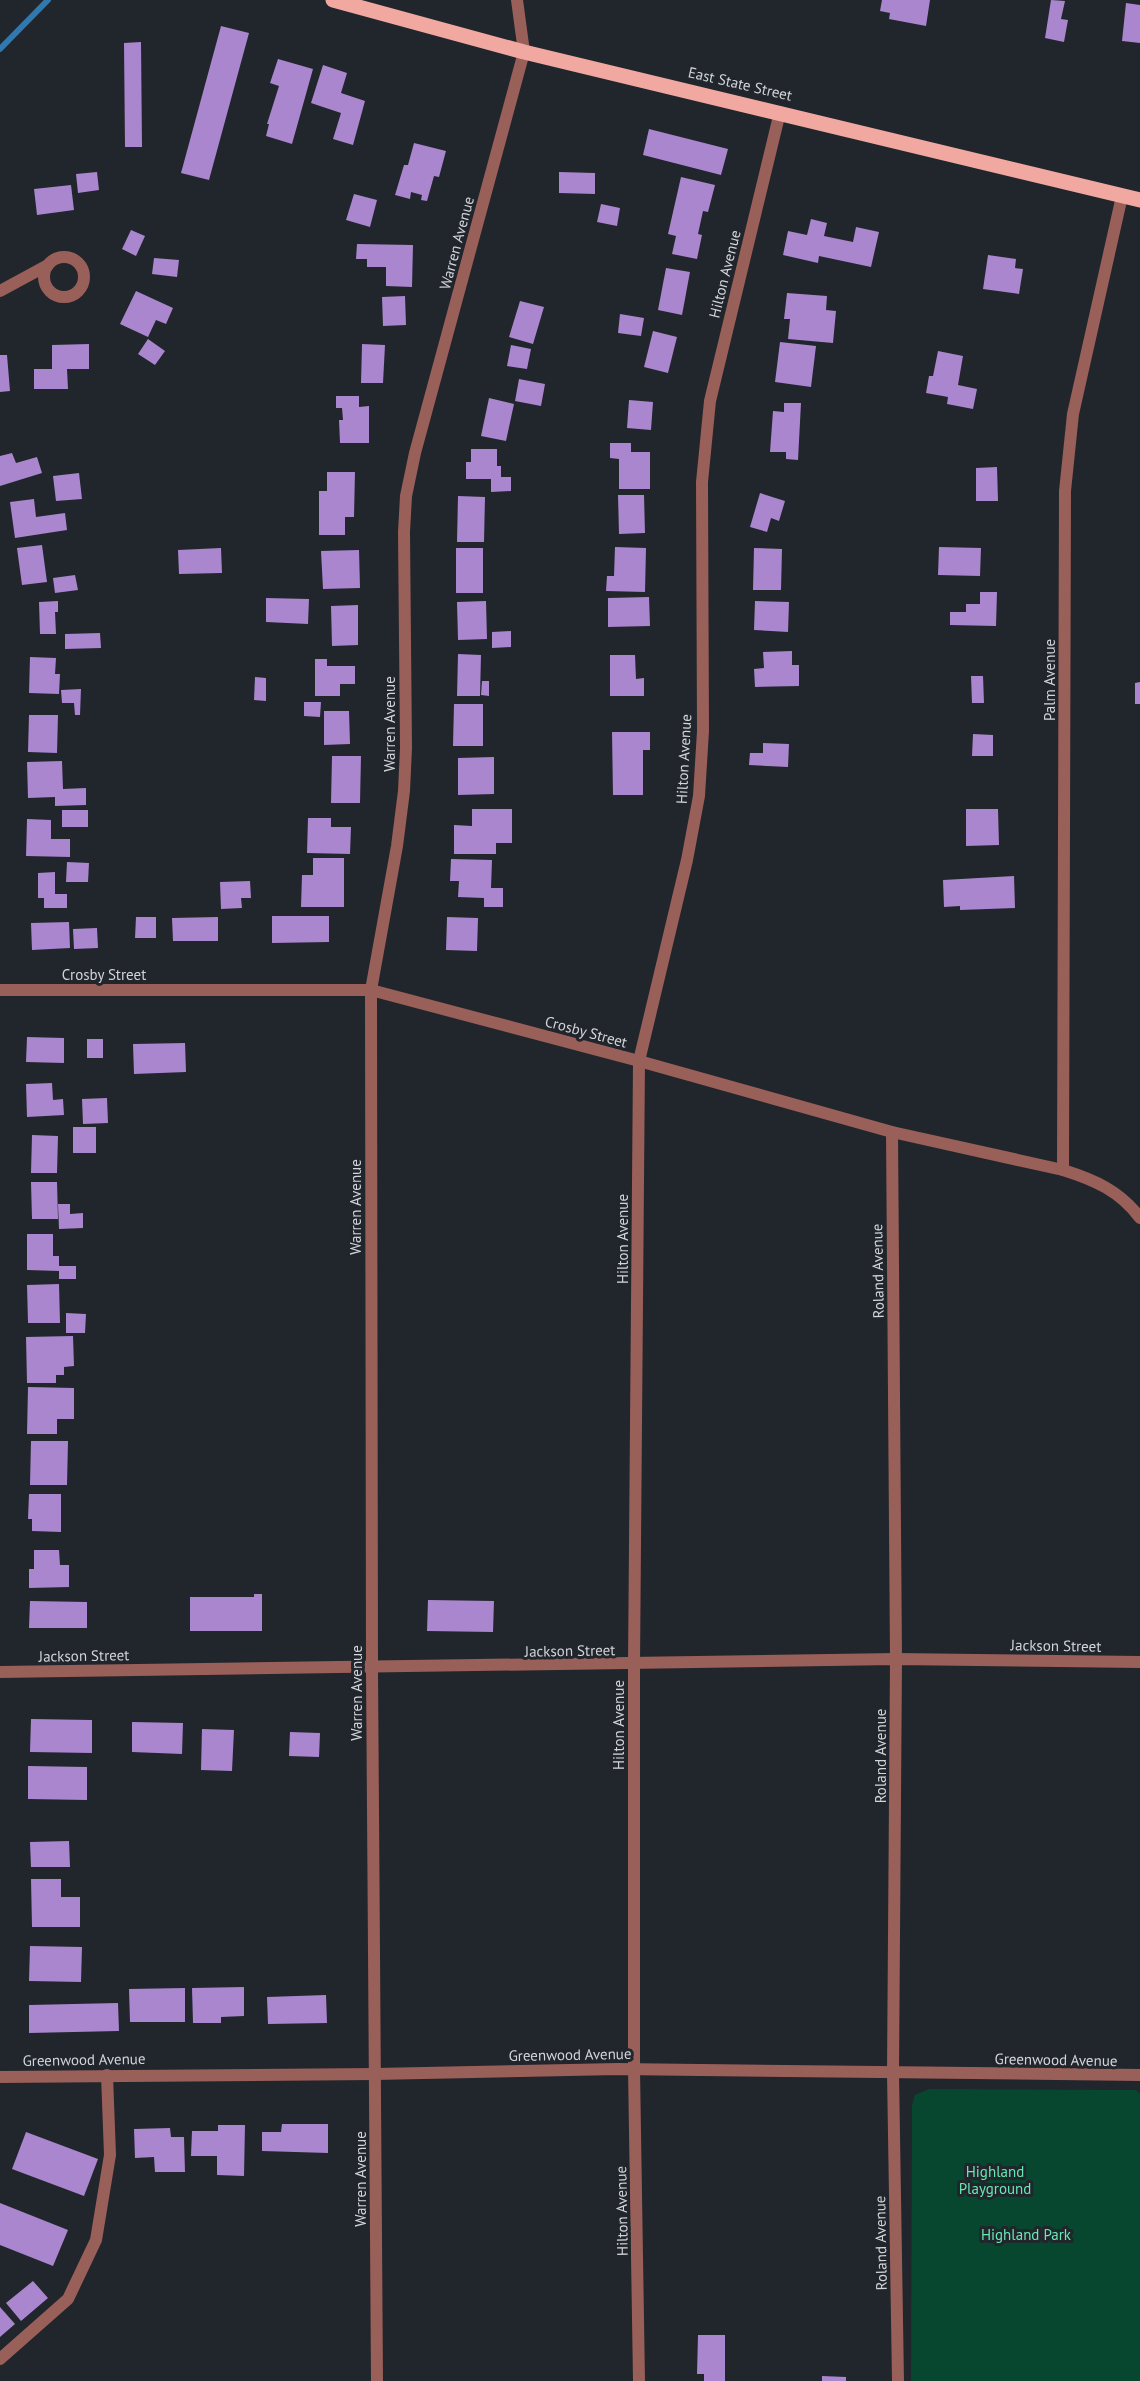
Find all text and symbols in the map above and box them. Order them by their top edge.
street label: East State Street [686,62,794,105]
street label: Warren Avenue [435,194,478,292]
street label: Hilton Avenue [704,228,745,320]
street label: Palm Avenue [1040,639,1059,721]
street label: Warren Avenue [380,676,399,772]
street label: Hilton Avenue [672,714,695,804]
street label: Crosby Street [62,965,146,984]
street label: Crosby Street [543,1011,629,1052]
street label: Warren Avenue [346,1159,365,1255]
street label: Hilton Avenue [613,1194,632,1284]
street label: Roland Avenue [867,1223,888,1319]
street label: Jackson Street [1010,1635,1101,1656]
street label: Jackson Street [524,1640,615,1661]
street label: Jackson Street [38,1645,129,1666]
street label: Warren Avenue [347,1645,366,1741]
street label: Hilton Avenue [609,1680,628,1770]
street label: Roland Avenue [871,1709,890,1803]
street label: Greenwood Avenue [508,2044,632,2065]
street label: Greenwood Avenue [22,2049,146,2070]
street label: Greenwood Avenue [994,2049,1118,2070]
street label: Warren Avenue [351,2131,370,2227]
park label: Highland Playground [959,2162,1031,2198]
street label: Hilton Avenue [611,2166,632,2256]
street label: Roland Avenue [870,2195,891,2291]
park label: Highland Park [981,2225,1072,2244]

